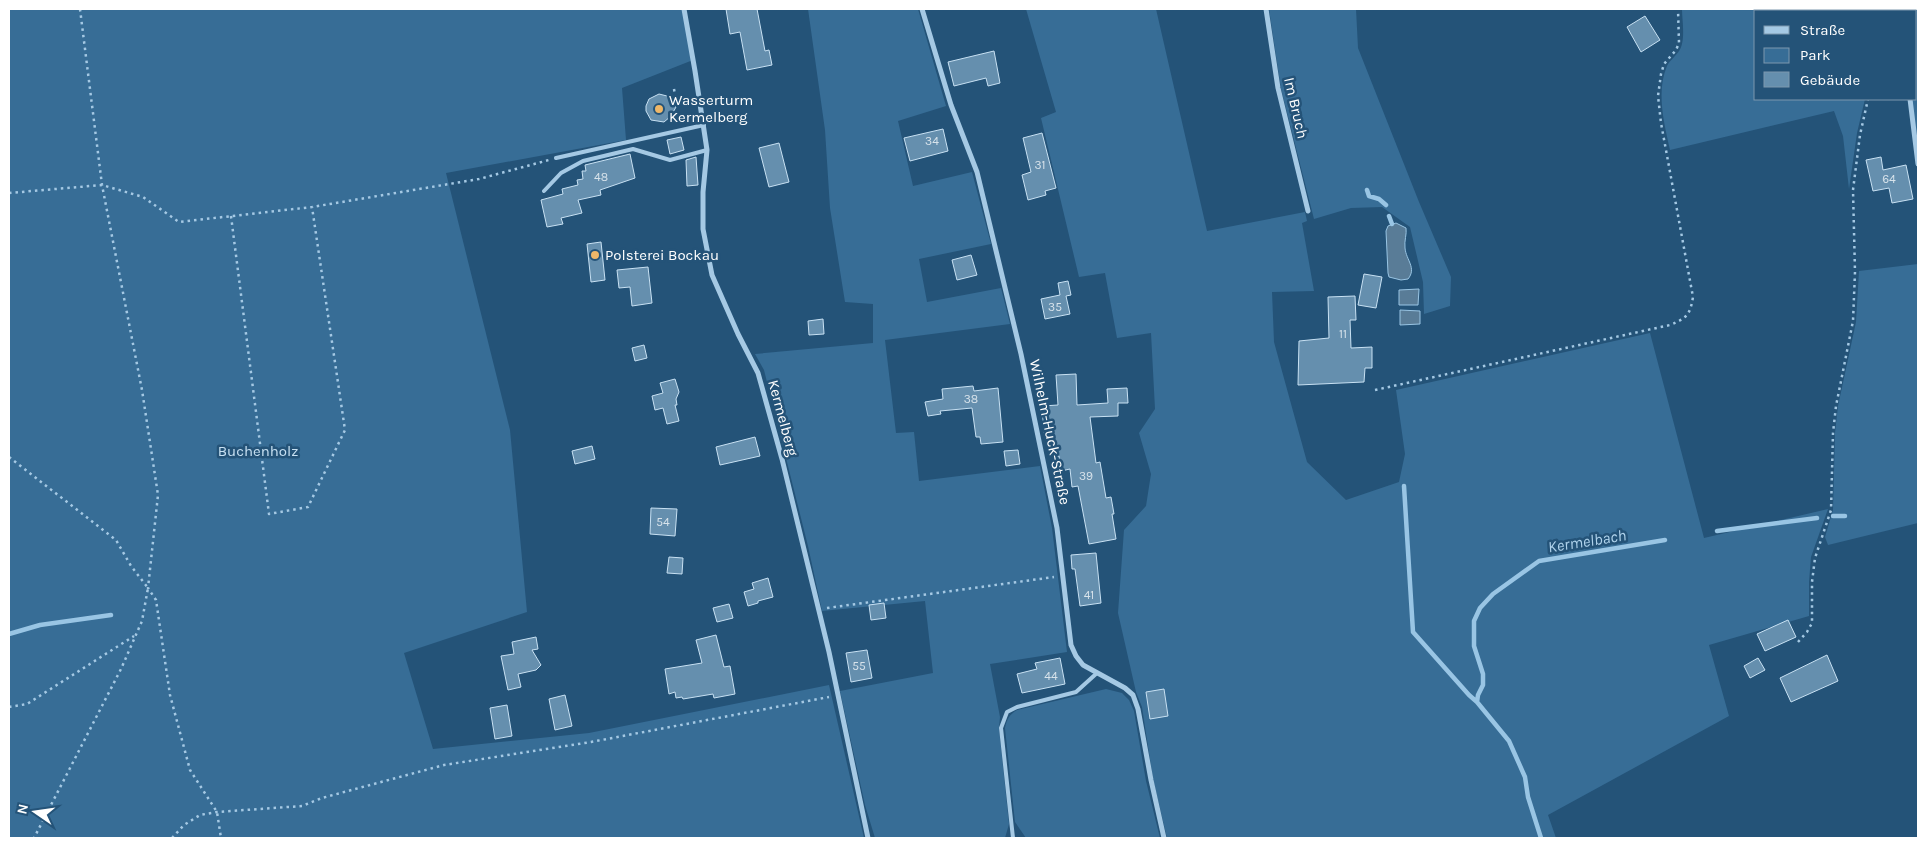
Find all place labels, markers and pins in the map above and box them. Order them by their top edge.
place label: Wasserturm Kermelberg [669,91,753,126]
marker: Wasserturm Kermelberg [653,103,665,115]
place label: Polsterei Bockau [605,246,719,264]
marker: Polsterei Bockau [589,249,601,261]

